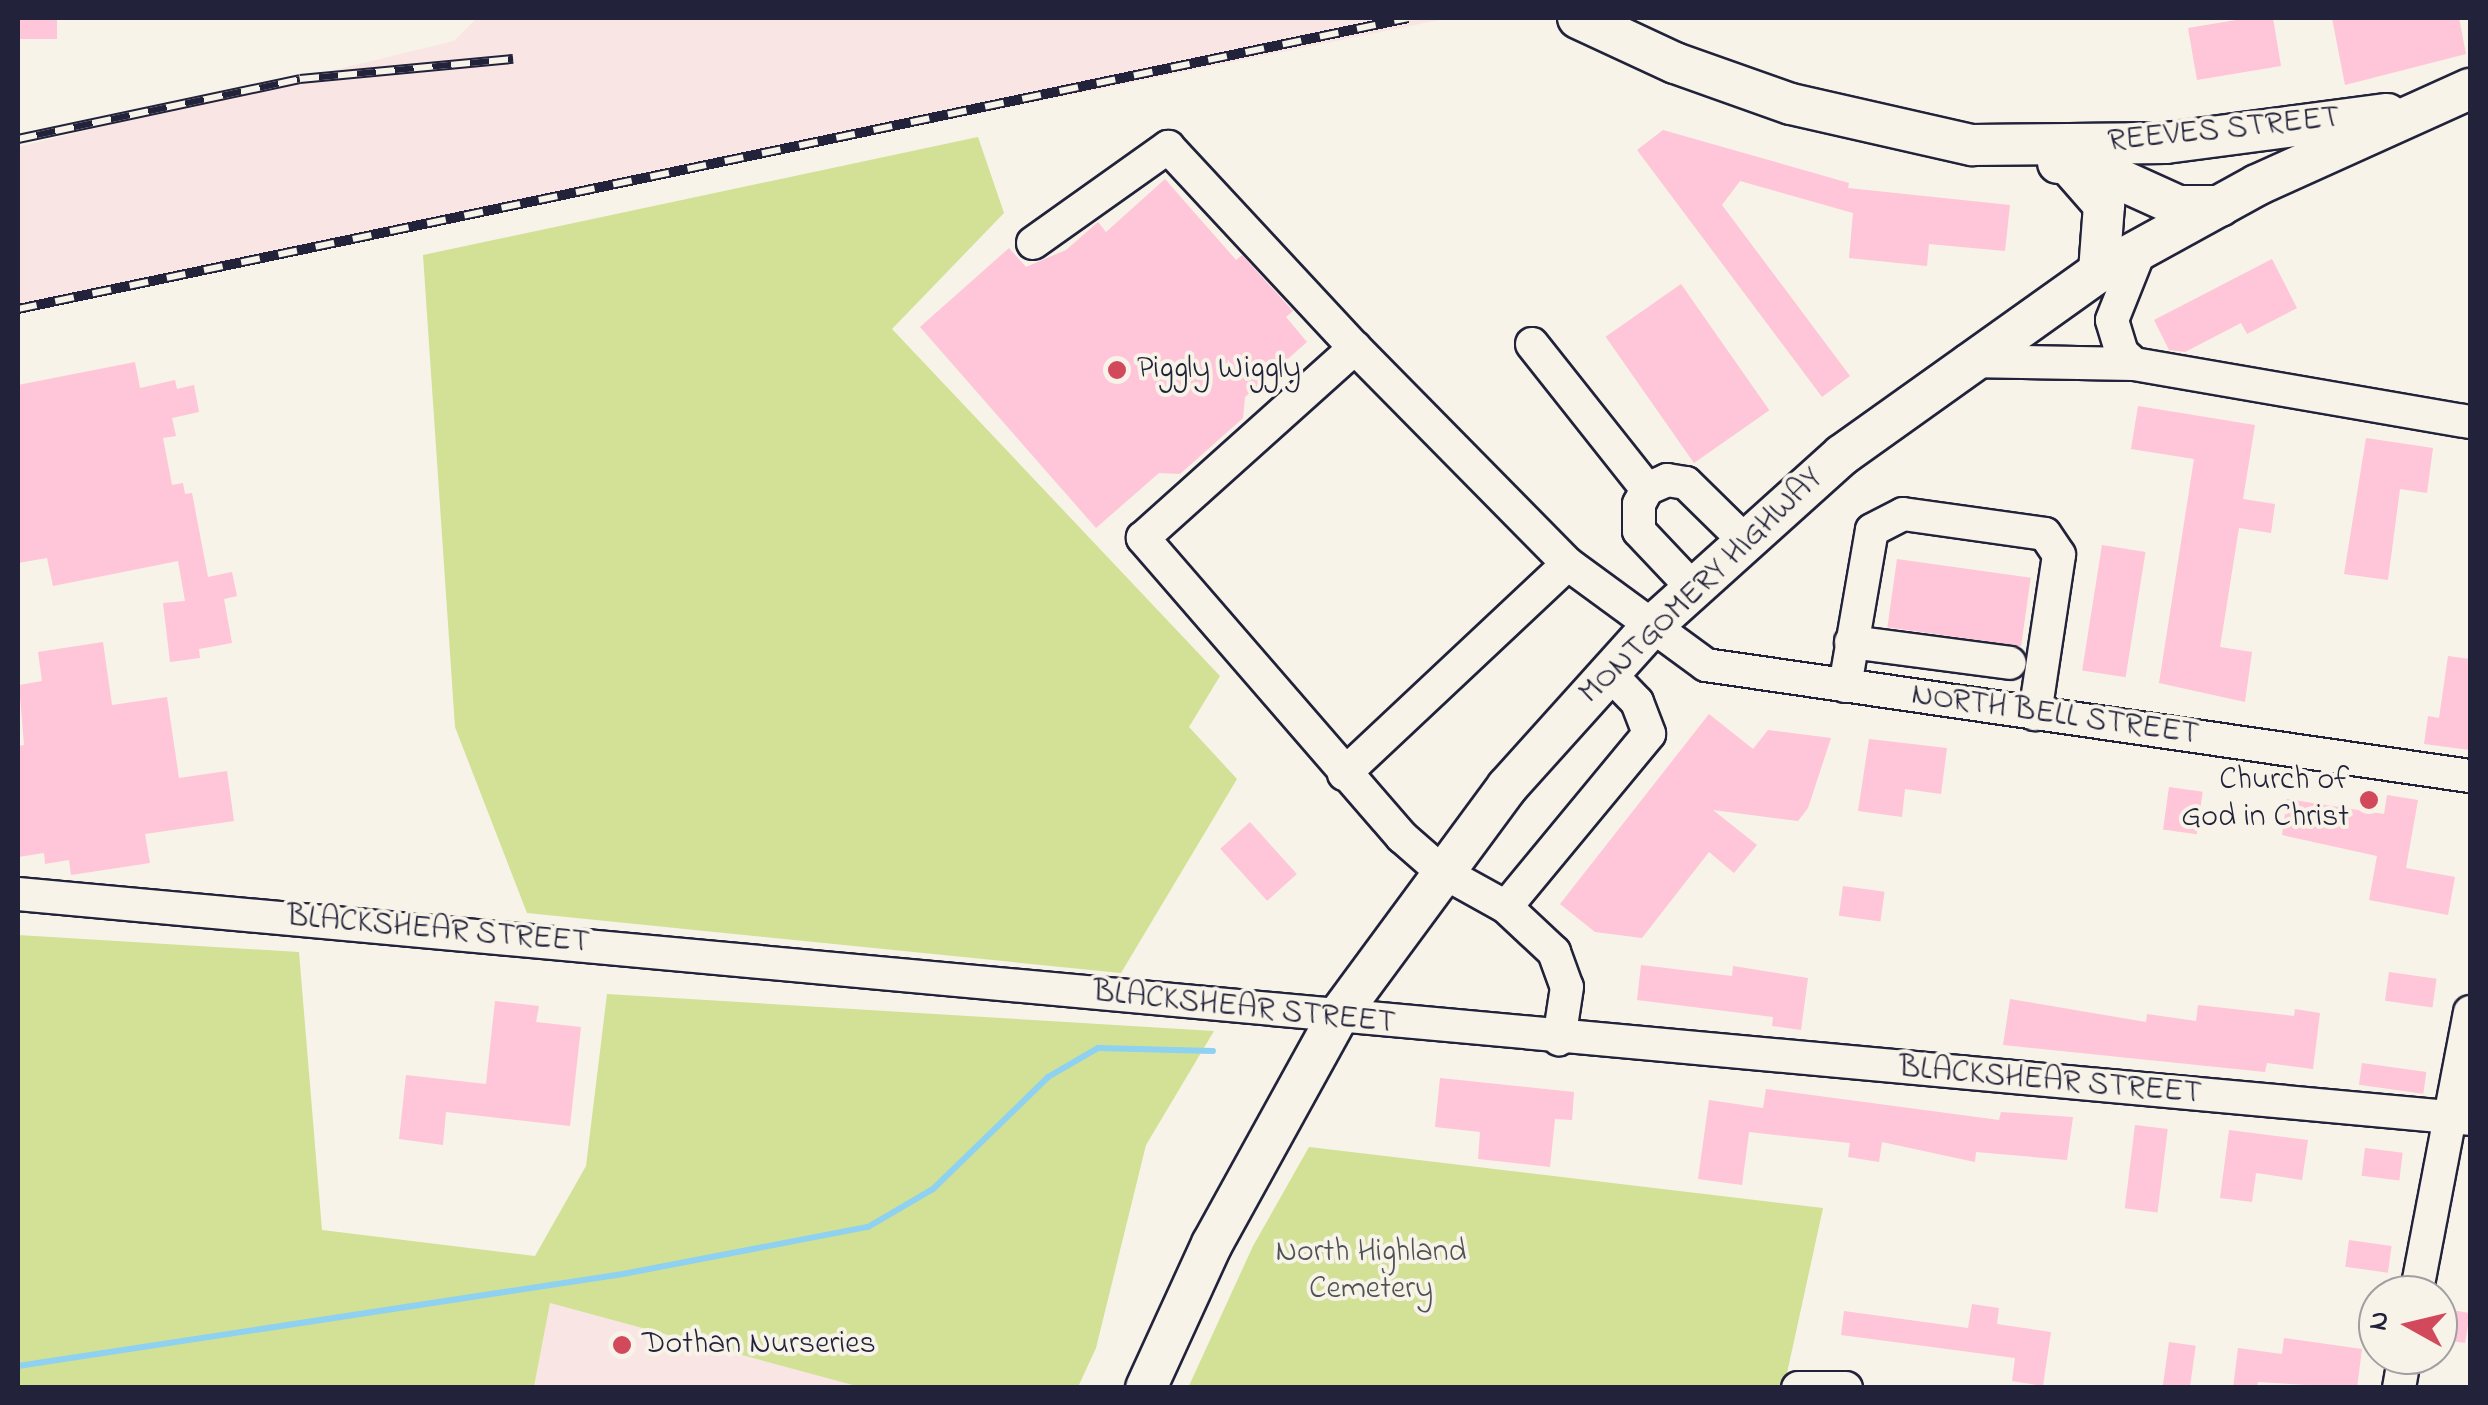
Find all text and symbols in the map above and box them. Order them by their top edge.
street label: REEVES STREET [2106,100,2342,162]
place label: Piggly Wiggly [1137,351,1301,389]
marker: Piggly Wiggly [1106,359,1128,381]
street label: MONTGOMERY HIGHWAY [1572,461,1832,713]
street label: NORTH BELL STREET [1909,677,2201,755]
place label: Church of God in Christ [2181,763,2349,838]
marker: Church of God in Christ [2358,789,2380,811]
street label: BLACKSHEAR STREET [285,899,591,963]
street label: BLACKSHEAR STREET [1091,974,1397,1044]
street label: BLACKSHEAR STREET [1897,1050,2203,1114]
park label: North Highland Cemetery [1275,1235,1467,1310]
north arrow [2358,1275,2458,1375]
text: N [2358,1309,2401,1333]
place label: Dothan Nurseries [642,1326,876,1364]
marker: Dothan Nurseries [611,1334,633,1356]

